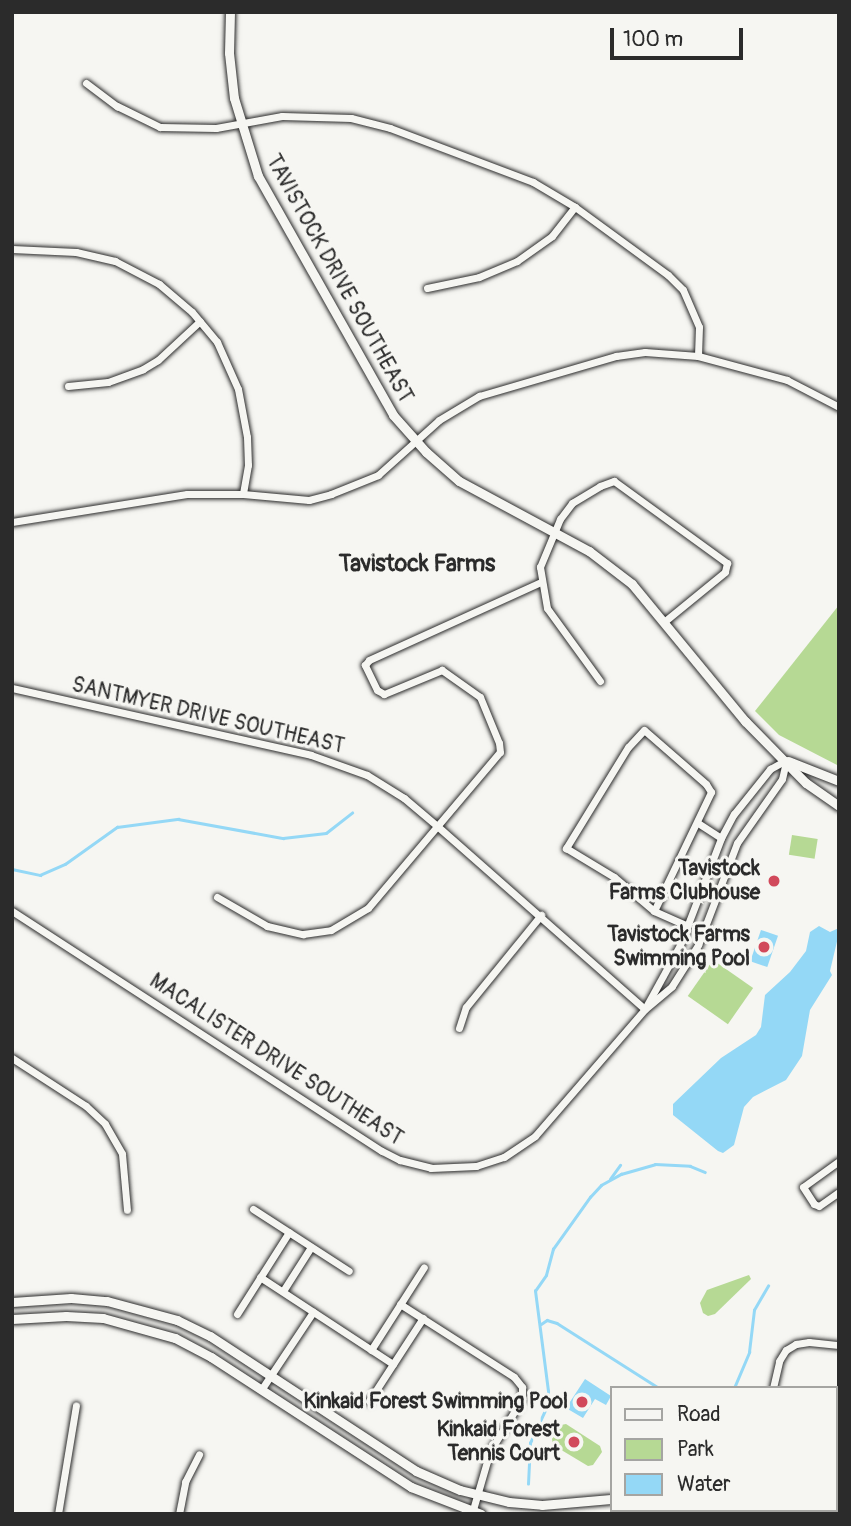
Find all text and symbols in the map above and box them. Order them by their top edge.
scale bar [613,14,746,58]
text: 100 m [623,26,683,53]
street label: TAVISTOCK DRIVE SOUTHEAST [260,150,418,408]
district label: Tavistock Farms [339,550,495,578]
street label: SANTMYER DRIVE SOUTHEAST [69,672,347,760]
place label: Tavistock Farms Clubhouse [609,856,760,906]
marker: Tavistock Farms Clubhouse [766,873,782,889]
place label: Tavistock Farms Swimming Pool [607,922,750,972]
marker: Tavistock Farms Swimming Pool [756,939,772,955]
street label: MACALISTER DRIVE SOUTHEAST [145,969,407,1151]
legend [610,1386,837,1512]
place label: Kinkaid Forest Swimming Pool [303,1389,568,1415]
marker: Kinkaid Forest Swimming Pool [574,1394,590,1410]
text: Road [677,1401,721,1428]
place label: Kinkaid Forest Tennis Court [437,1417,560,1467]
marker: Kinkaid Forest Tennis Court [566,1434,582,1450]
text: Park [677,1436,714,1463]
text: Water [677,1471,730,1498]

